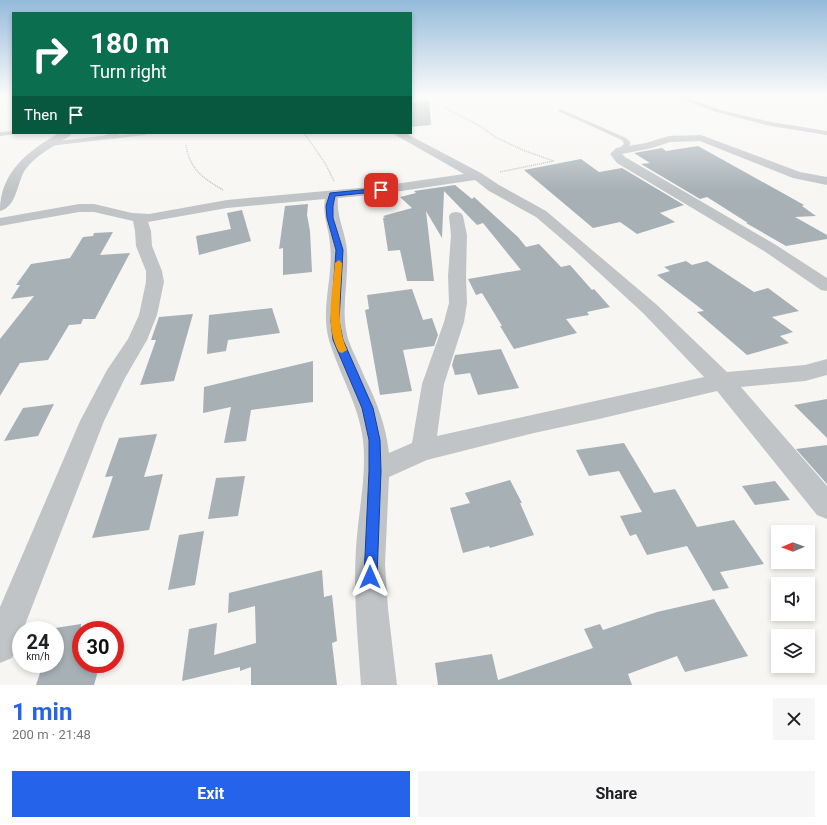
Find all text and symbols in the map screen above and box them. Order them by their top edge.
text: 180 m [90,27,169,60]
icon: right [24,28,76,80]
text: Turn right [90,61,167,82]
icon: arrive [65,104,87,126]
text: Then [24,106,57,124]
pin [364,173,398,207]
icon: arrive [370,179,392,201]
north arrow [771,525,815,569]
map controls [771,525,815,673]
position arrow [349,556,391,598]
button: sound [771,577,815,621]
speed limit sign: 30 [72,621,124,673]
button: layers [771,629,815,673]
text: 24 [27,630,49,654]
text: km/h [26,651,50,662]
text: 1 min [12,698,72,726]
button: close [773,698,815,740]
text: 200 m · 21:48 [12,727,91,742]
button: Exit [12,771,410,817]
button: Share [418,771,815,817]

